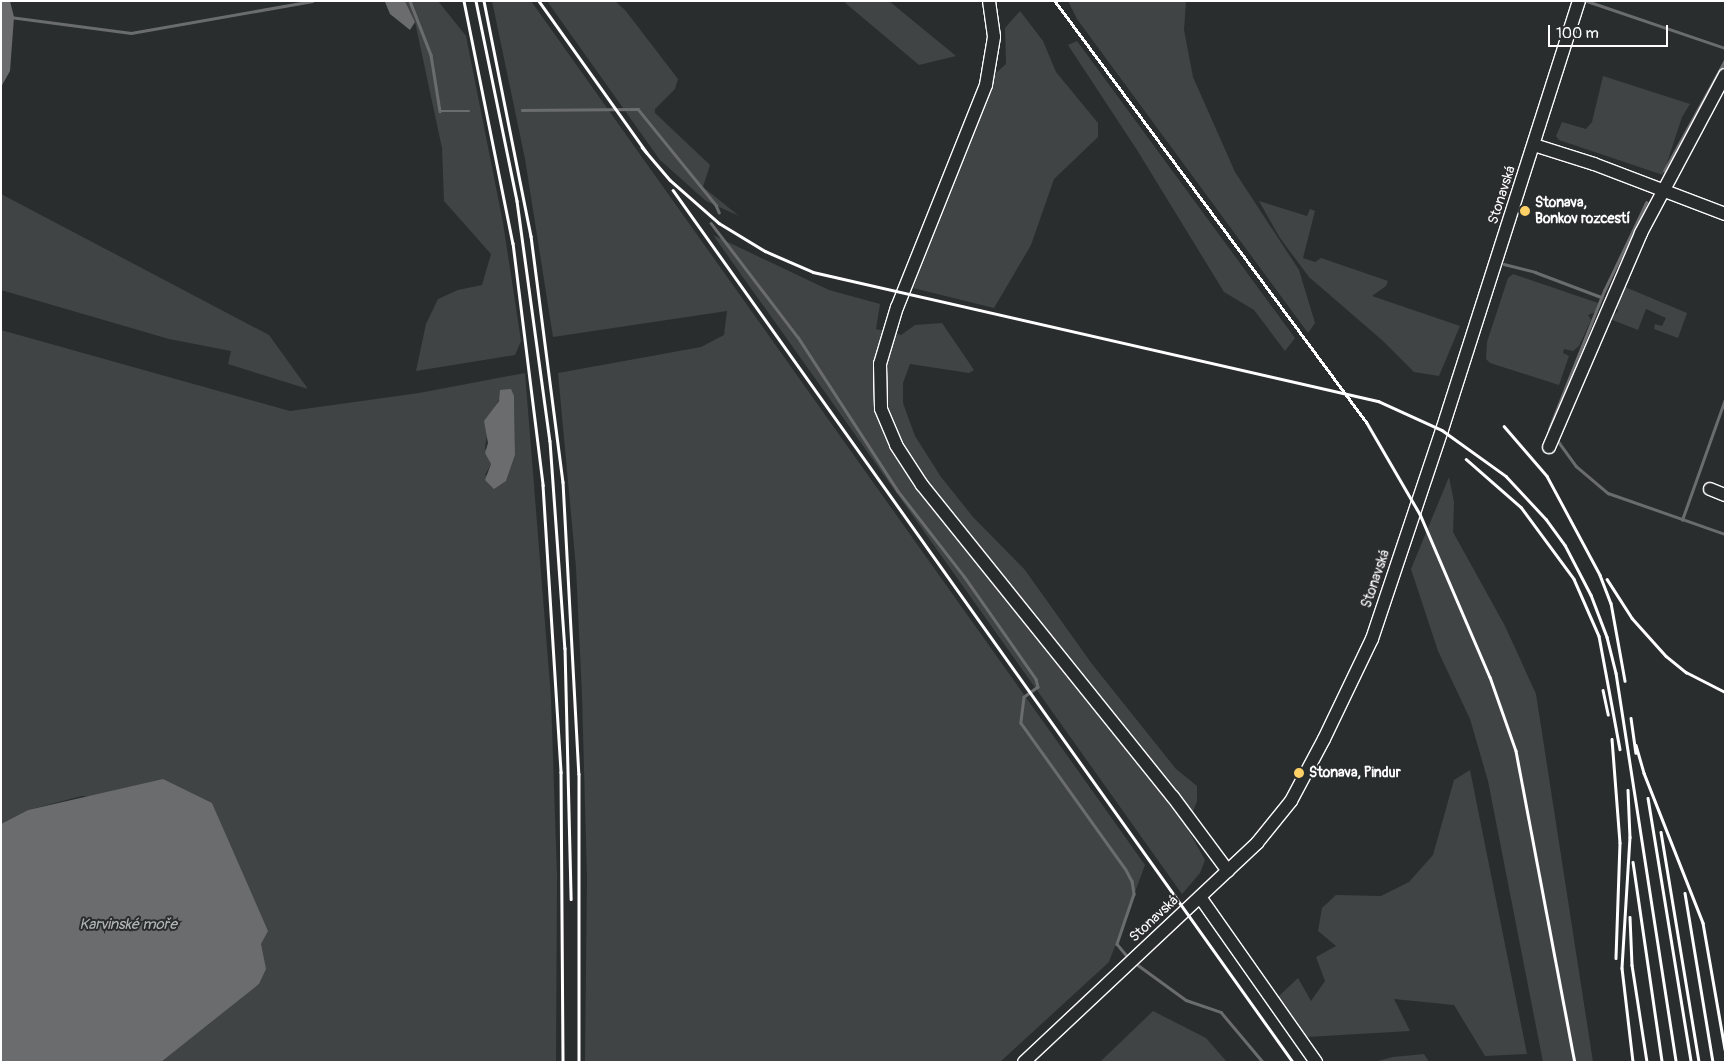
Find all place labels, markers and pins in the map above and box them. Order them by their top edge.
place label: Stonava, Bonkov rozcestí [1535,195,1630,228]
marker: Stonava, Bonkov rozcestí [1519,205,1531,217]
place label: Stonava, Pindur [1309,765,1401,781]
marker: Stonava, Pindur [1293,767,1305,779]

